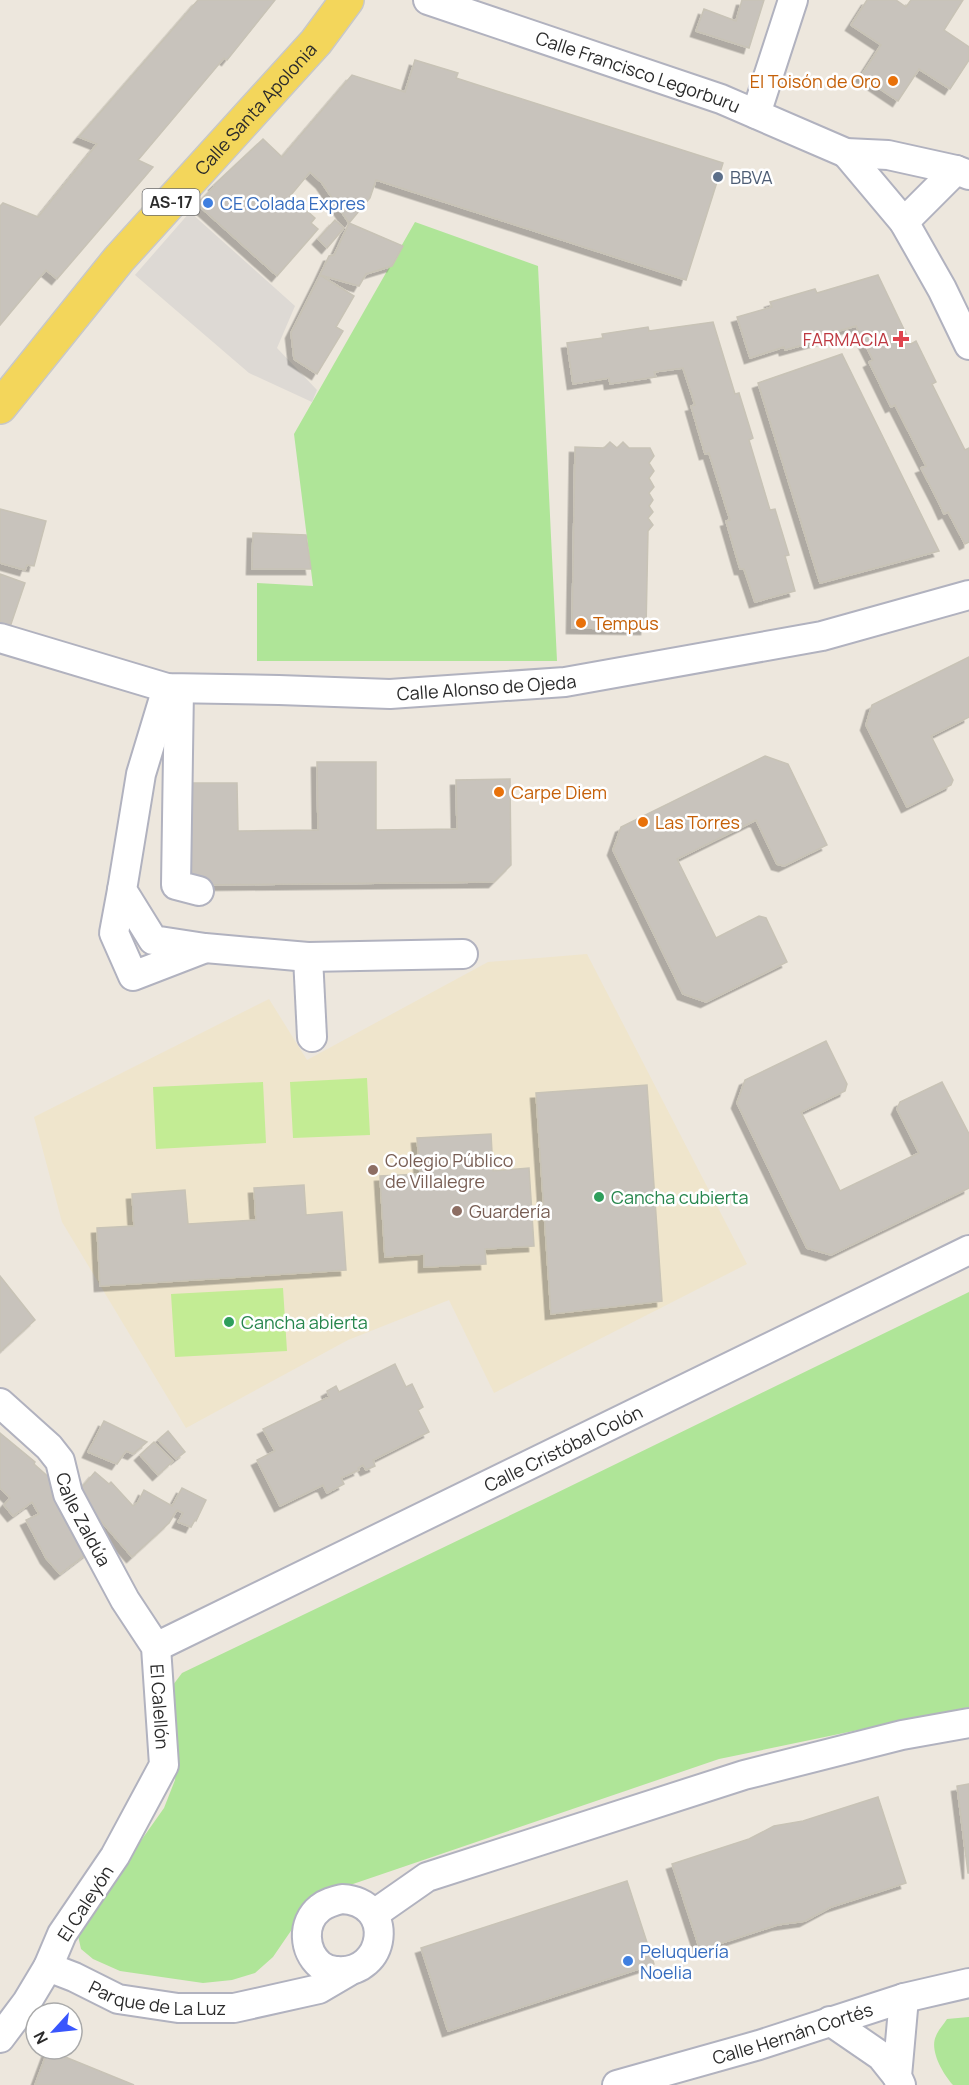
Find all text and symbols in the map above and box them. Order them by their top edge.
street label: Calle Francisco Legorburu [533,25,744,118]
street label: Calle Santa Apolonia [189,37,322,180]
place label: El Toisón de Oro [750,69,881,93]
marker: El Toisón de Oro [886,74,900,88]
place label: BBVA [730,165,773,189]
marker: BBVA [711,170,725,184]
road number: AS-17 [142,189,200,215]
place label: CE Colada Expres [220,191,365,215]
marker: CE Colada Expres [201,196,215,210]
place label: FARMACIA [803,327,890,351]
marker: FARMACIA [894,332,908,346]
place label: Tempus [593,611,659,635]
marker: Tempus [574,616,588,630]
street label: Calle Alonso de Ojeda [396,668,578,706]
place label: Carpe Diem [511,780,607,804]
marker: Carpe Diem [492,785,506,799]
place label: Las Torres [655,810,740,834]
marker: Las Torres [636,815,650,829]
place label: Colegio Público de Villalegre [385,1148,513,1193]
marker: Colegio Público de Villalegre [366,1163,380,1177]
place label: Cancha cubierta [611,1185,749,1209]
marker: Cancha cubierta [592,1190,606,1204]
place label: Guardería [469,1199,551,1223]
marker: Guardería [450,1204,464,1218]
place label: Cancha abierta [241,1310,368,1334]
marker: Cancha abierta [222,1315,236,1329]
street label: Calle Cristóbal Colón [480,1399,646,1497]
street label: Calle Zaldúa [51,1470,117,1571]
street label: El Calellón [145,1663,175,1750]
street label: El Caleyón [52,1860,118,1946]
place label: Peluquería Noelia [640,1939,729,1984]
marker: Peluquería Noelia [621,1954,635,1968]
street label: Parque de La Luz [85,1974,226,2020]
street label: Calle Hernán Cortés [709,1997,876,2070]
north arrow [24,2001,84,2061]
text: N [28,2028,53,2048]

